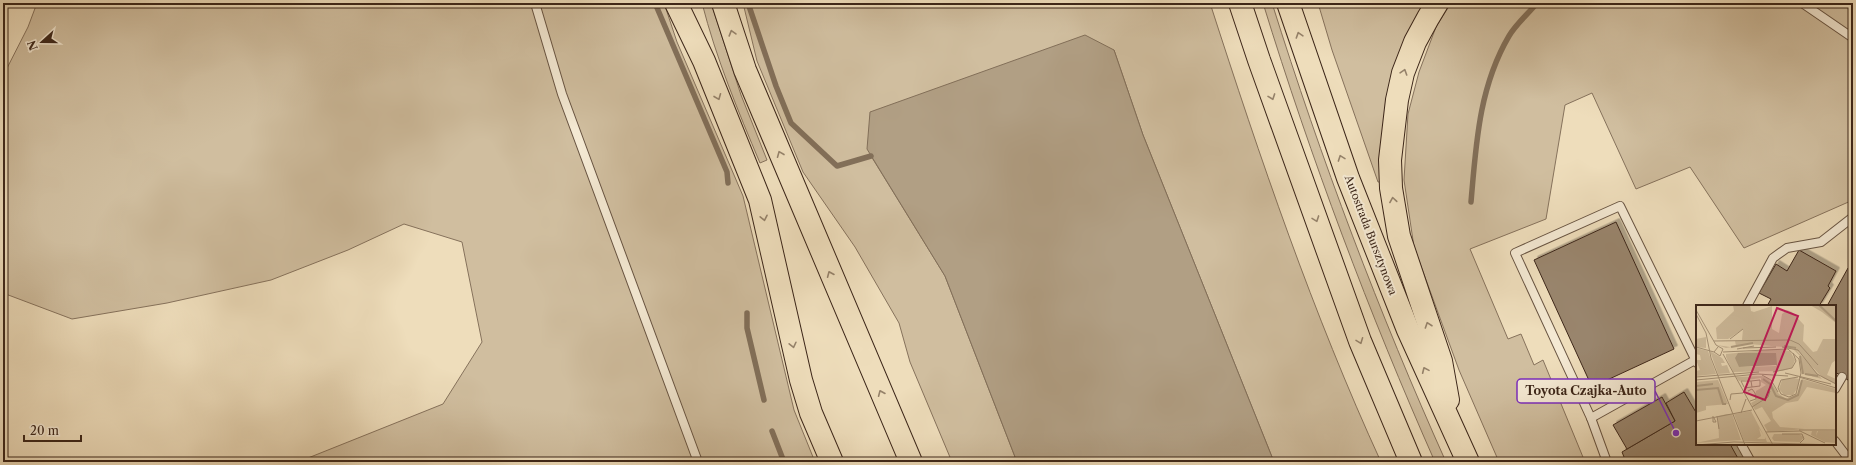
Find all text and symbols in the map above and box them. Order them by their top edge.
north arrow [22,22,62,62]
one-way arrow [728,30,737,37]
one-way arrow [1295,32,1304,39]
text: N [24,38,41,53]
one-way arrow [1400,68,1408,75]
one-way arrow [1267,93,1275,100]
one-way arrow [714,94,722,101]
one-way arrow [776,150,784,157]
one-way arrow [1337,155,1346,162]
street label: Autostrada Bursztynowa [1341,172,1400,297]
one-way arrow [1389,197,1398,203]
one-way arrow [760,215,768,222]
one-way arrow [1311,215,1319,222]
one-way arrow [827,270,835,278]
inset map [1696,305,1836,445]
one-way arrow [1424,322,1433,329]
one-way arrow [1355,337,1363,345]
one-way arrow [789,342,797,348]
one-way arrow [1422,366,1430,373]
callout: Toyota Czajka-Auto [1517,379,1655,403]
text: Toyota Czajka-Auto [1525,383,1647,398]
one-way arrow [878,390,886,397]
scale bar [24,417,81,443]
text: 20 m [30,423,59,438]

